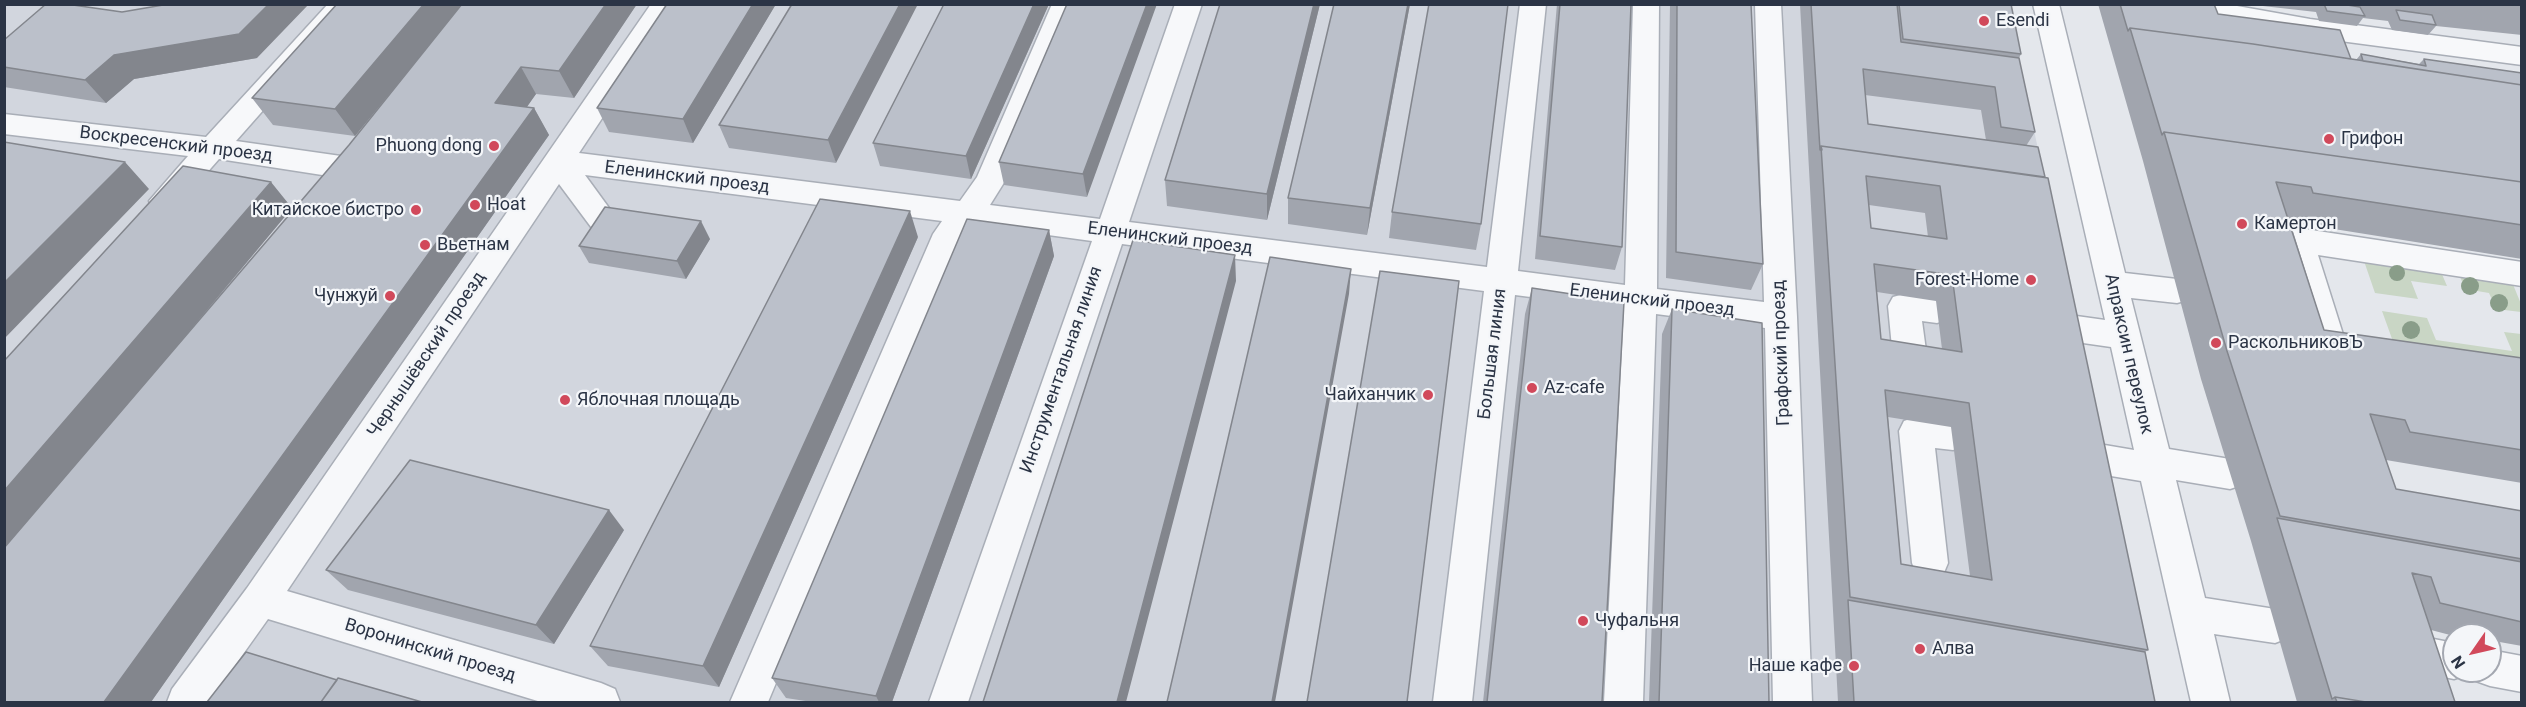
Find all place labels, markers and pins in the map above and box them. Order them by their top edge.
place label: Esendi [1996,10,2050,32]
marker: Esendi [1977,14,1991,28]
place label: Грифон [2341,128,2403,150]
marker: Грифон [2322,132,2336,146]
place label: Phuong dong [376,135,482,157]
marker: Phuong dong [487,139,501,153]
place label: Hoat [487,194,526,216]
marker: Hoat [468,198,482,212]
place label: Китайское бистро [252,199,404,221]
marker: Китайское бистро [409,203,423,217]
place label: Камертон [2254,213,2337,235]
marker: Камертон [2235,217,2249,231]
place label: Вьетнам [437,234,510,256]
marker: Вьетнам [418,238,432,252]
place label: Forest-Home [1915,269,2019,291]
marker: Forest-Home [2024,273,2038,287]
place label: Чунжуй [314,285,378,307]
marker: Чунжуй [383,289,397,303]
place label: РаскольниковЪ [2228,332,2363,354]
marker: РаскольниковЪ [2209,336,2223,350]
place label: Az-cafe [1544,377,1605,399]
marker: Az-cafe [1525,381,1539,395]
place label: Чайханчик [1324,384,1416,406]
marker: Чайханчик [1421,388,1435,402]
place label: Яблочная площадь [577,389,740,411]
marker: Яблочная площадь [558,393,572,407]
place label: Чуфальня [1595,610,1679,632]
marker: Чуфальня [1576,614,1590,628]
place label: Алва [1932,638,1974,660]
marker: Алва [1913,642,1927,656]
place label: Наше кафе [1749,655,1842,677]
marker: Наше кафе [1847,659,1861,673]

